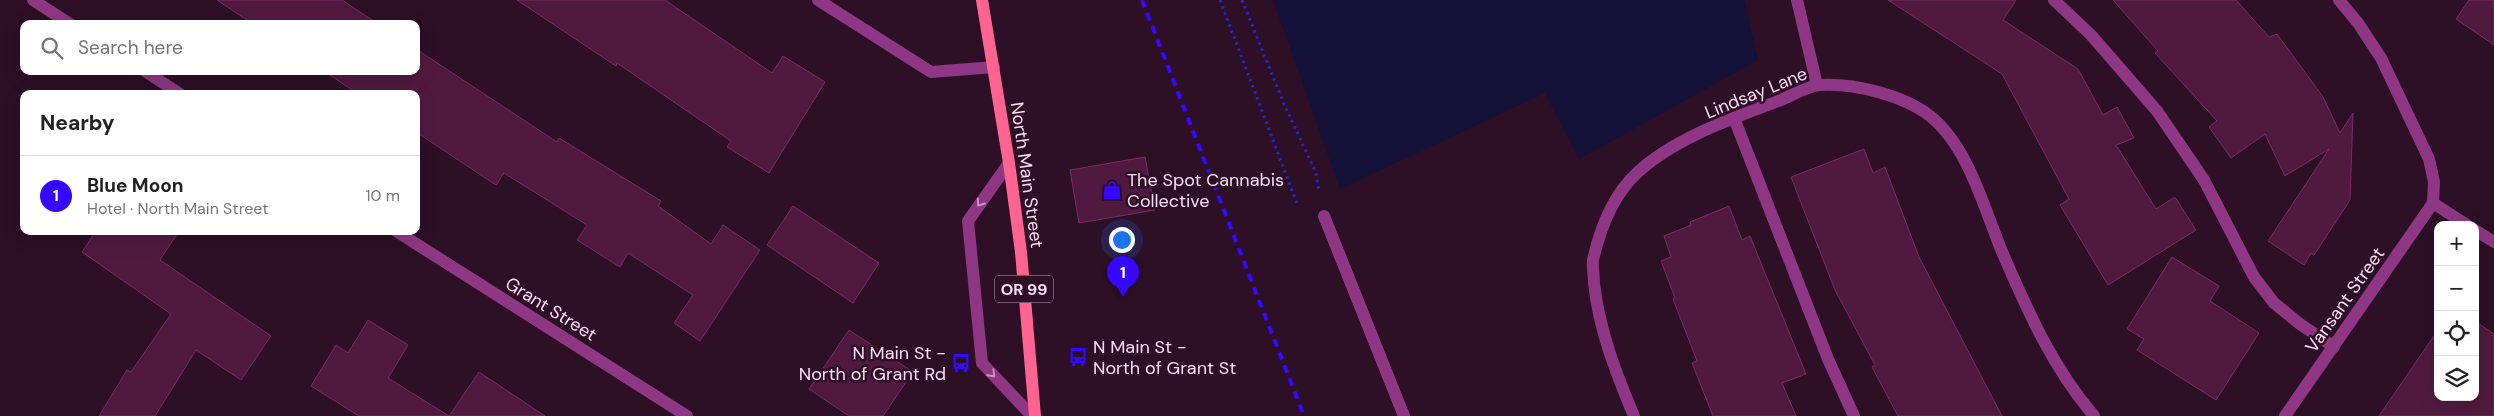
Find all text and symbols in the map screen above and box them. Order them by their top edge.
search box [20,20,420,75]
icon: search [38,34,66,62]
text: Search here [78,35,183,60]
street label: Lindsay Lane [1701,62,1811,124]
street label: North Main Street [1005,100,1049,250]
text: Nearby [40,109,114,137]
place label: The Spot Cannabis Collective [1127,168,1284,213]
text: Blue Moon [87,173,184,198]
shop icon: The Spot Cannabis Collective [1101,179,1123,201]
text: 1 [53,185,59,206]
text: 10 m [366,185,400,206]
one-way arrow [978,197,986,206]
text: Hotel · North Main Street [87,198,268,219]
map controls [2434,221,2479,401]
button: + [2434,221,2479,266]
your location [1109,227,1135,253]
street label: Vansant Street [2300,243,2390,357]
pin: 1 [1107,256,1139,297]
button: − [2434,266,2479,311]
street label: Grant Street [501,271,601,347]
road number: OR 99 [995,276,1053,302]
button: locate [2434,311,2479,356]
place label: N Main St - North of Grant St [1093,335,1236,380]
place label: N Main St - North of Grant Rd [799,341,946,386]
bus stop icon: N Main St - North of Grant St [1067,346,1089,368]
bus stop icon: N Main St - North of Grant Rd [950,352,972,374]
button: layers [2434,356,2479,401]
one-way arrow [986,368,995,377]

